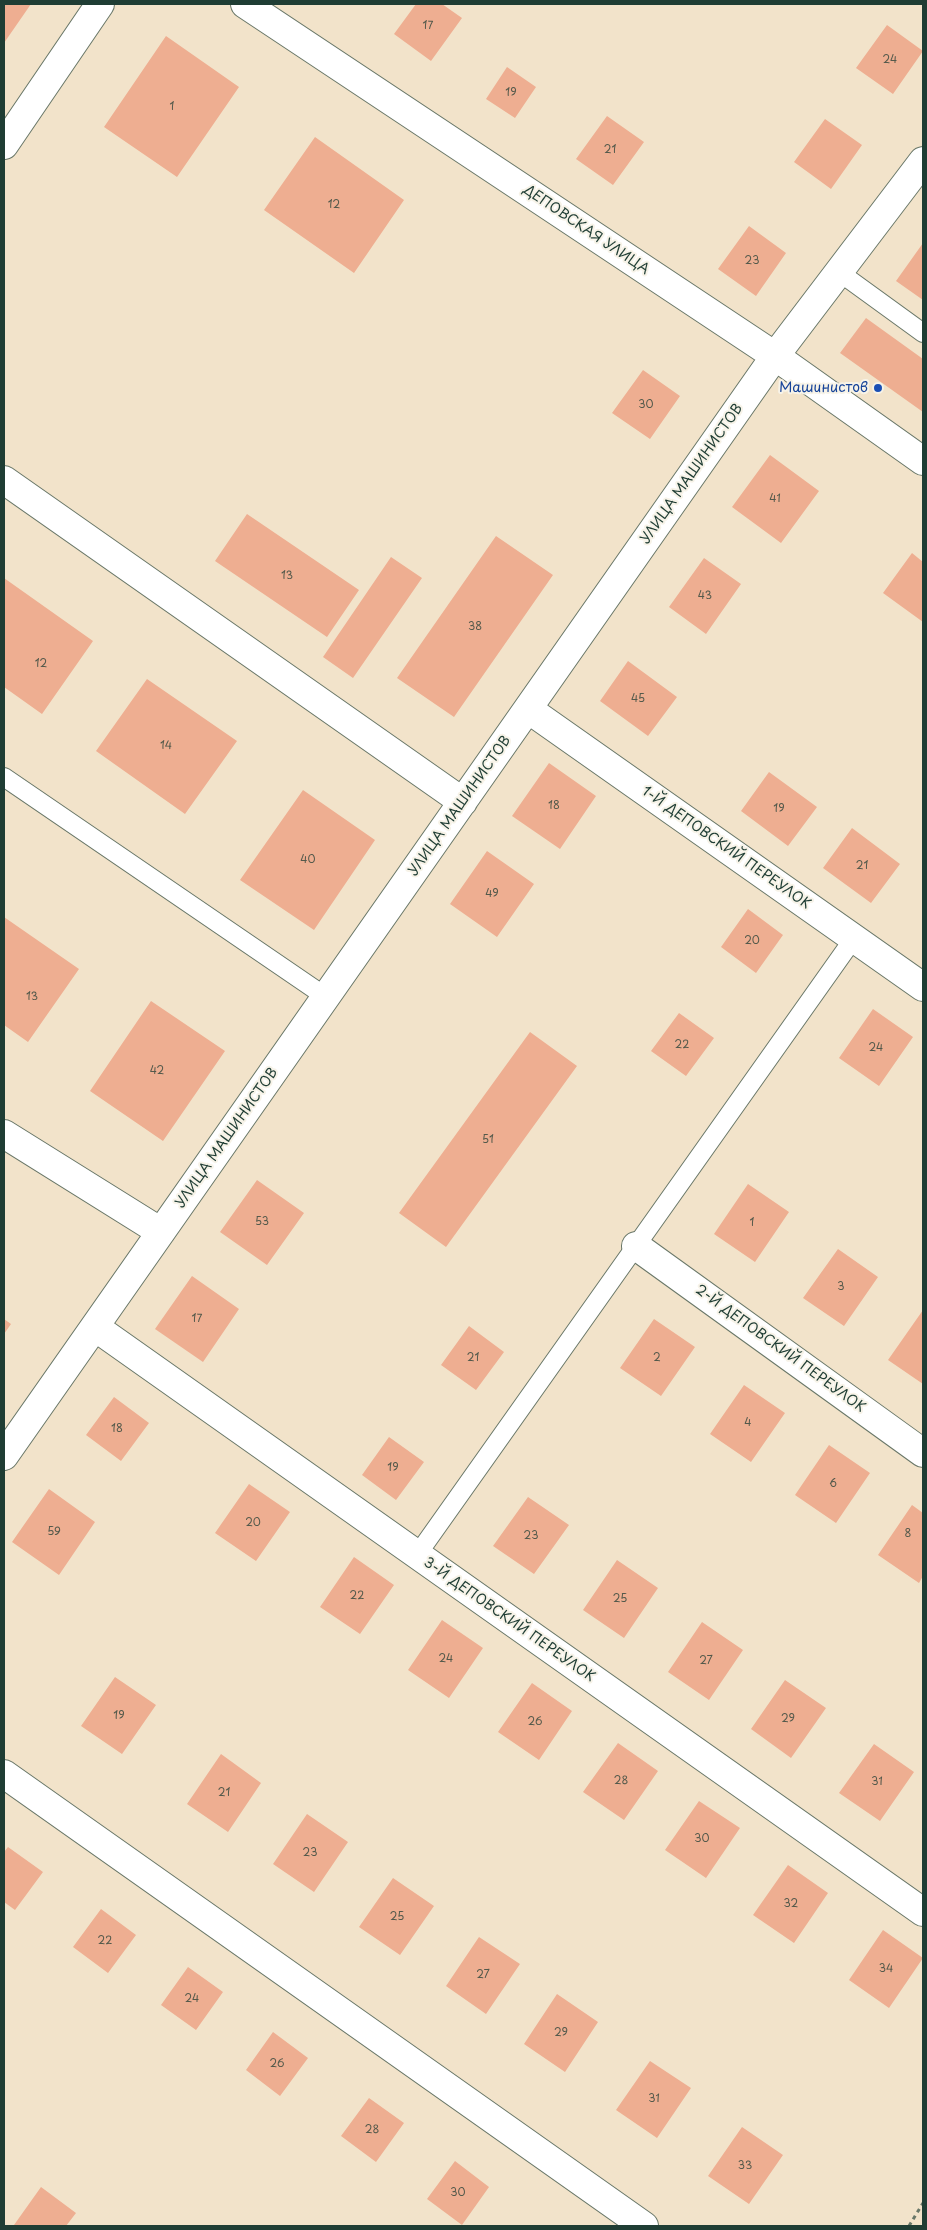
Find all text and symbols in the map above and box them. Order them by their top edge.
house number: 17 [423,19,433,33]
house number: 24 [883,53,897,67]
house number: 19 [505,86,517,100]
house number: 1 [170,100,174,114]
house number: 21 [604,143,616,157]
street label: ДЕПОВСКАЯ УЛИЦА [520,182,652,278]
house number: 12 [328,198,340,212]
house number: 23 [745,254,759,268]
place label: Машинистов [779,380,868,396]
marker: Машинистов [872,382,884,394]
house number: 30 [638,398,654,412]
street label: УЛИЦА МАШИНИСТОВ [637,401,747,547]
house number: 41 [769,492,781,506]
house number: 13 [281,569,293,583]
house number: 43 [698,589,712,603]
house number: 38 [468,620,482,634]
house number: 12 [35,657,47,671]
house number: 45 [631,692,645,706]
street label: УЛИЦА МАШИНИСТОВ [405,733,515,879]
house number: 14 [160,739,172,753]
street label: 1-Й ДЕПОВСКИЙ ПЕРЕУЛОК [638,783,814,913]
house number: 18 [548,799,560,813]
house number: 19 [773,802,785,816]
house number: 40 [300,853,316,867]
house number: 21 [856,859,868,873]
house number: 49 [485,887,499,901]
house number: 20 [744,934,760,948]
house number: 13 [26,990,38,1004]
house number: 22 [675,1038,689,1052]
house number: 24 [869,1041,883,1055]
house number: 42 [150,1064,164,1078]
street label: УЛИЦА МАШИНИСТОВ [172,1065,282,1211]
house number: 51 [482,1133,494,1147]
house number: 53 [255,1215,269,1229]
house number: 1 [750,1216,754,1230]
house number: 3 [837,1280,845,1294]
street label: 2-Й ДЕПОВСКИЙ ПЕРЕУЛОК [692,1282,868,1416]
house number: 17 [192,1312,202,1326]
house number: 21 [467,1351,479,1365]
house number: 2 [653,1351,661,1365]
house number: 4 [744,1416,752,1430]
house number: 18 [111,1422,123,1436]
house number: 19 [387,1461,399,1475]
house number: 6 [829,1477,837,1491]
house number: 20 [245,1516,261,1530]
house number: 59 [47,1525,61,1539]
house number: 8 [905,1527,911,1541]
house number: 23 [524,1529,538,1543]
street label: 3-Й ДЕПОВСКИЙ ПЕРЕУЛОК [420,1554,598,1686]
house number: 22 [350,1589,364,1603]
house number: 25 [613,1592,627,1606]
house number: 24 [439,1652,453,1666]
house number: 27 [699,1654,713,1668]
house number: 19 [113,1709,125,1723]
house number: 29 [781,1712,795,1726]
house number: 26 [527,1715,543,1729]
house number: 28 [614,1774,628,1788]
house number: 31 [871,1775,883,1789]
house number: 21 [218,1786,230,1800]
house number: 30 [694,1832,710,1846]
house number: 23 [303,1846,317,1860]
house number: 32 [784,1897,798,1911]
house number: 25 [390,1910,404,1924]
house number: 22 [98,1934,112,1948]
house number: 34 [879,1962,893,1976]
house number: 27 [476,1968,490,1982]
house number: 24 [185,1992,199,2006]
house number: 29 [554,2026,568,2040]
house number: 26 [269,2057,285,2071]
house number: 31 [648,2092,660,2106]
house number: 28 [365,2123,379,2137]
house number: 33 [738,2159,752,2173]
house number: 30 [450,2186,466,2200]

